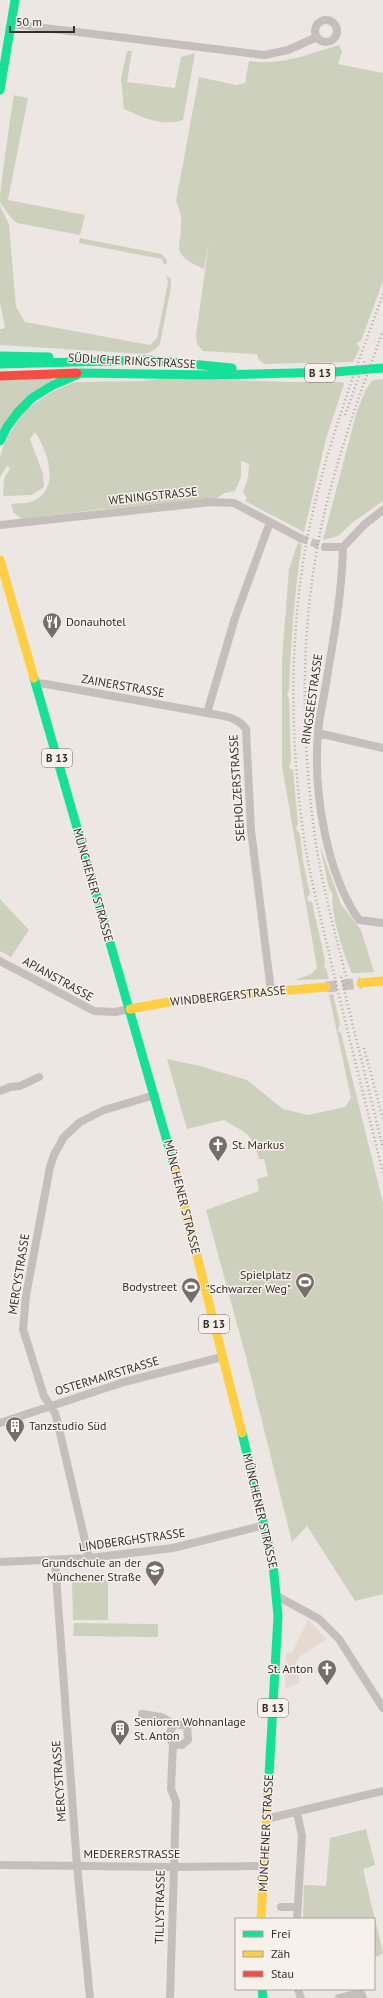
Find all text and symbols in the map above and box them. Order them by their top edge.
scale bar [10,8,74,34]
text: 50 m [16,14,42,29]
street label: SÜDLICHE RINGSTRASSE [68,350,197,371]
road number: B 13 [305,364,335,382]
street label: WENINGSTRASSE [108,483,198,508]
restaurant icon: Donauhotel [41,611,63,639]
place label: Donauhotel [66,614,126,629]
street label: RINGSEESTRASSE [298,653,325,745]
street label: ZAINERSTRASSE [80,671,166,700]
street label: SEEHOLZERSTRASSE [225,734,248,842]
road number: B 13 [42,749,72,767]
street label: MÜNCHENER STRASSE [70,826,117,943]
street label: APIANSTRASSE [20,953,96,1004]
street label: WINDBERGERSTRASSE [169,982,287,1009]
church icon: St. Markus [207,1134,229,1162]
place label: St. Markus [232,1137,284,1152]
street label: MÜNCHENER STRASSE [161,1138,204,1256]
street label: MERCYSTRASSE [5,1232,32,1315]
place label: Spielplatz "Schwarzer Weg" [206,1267,291,1296]
sports icon: Spielplatz "Schwarzer Weg" [294,1271,316,1299]
sports icon: Bodystreet [180,1276,202,1304]
place label: Bodystreet [122,1279,177,1294]
road number: B 13 [199,1315,229,1333]
street label: OSTERMAIRSTRASSE [53,1353,161,1398]
building icon: Tanzstudio Süd [4,1415,26,1443]
place label: Tanzstudio Süd [29,1418,106,1433]
street label: MÜNCHENER STRASSE [240,1452,281,1570]
street label: LINDBERGHSTRASSE [78,1525,186,1554]
place label: Grundschule an der Münchener Straße [41,1555,141,1584]
school or university icon: Grundschule an der Münchener Straße [144,1559,166,1587]
church icon: St. Anton [316,1658,338,1686]
place label: St. Anton [267,1661,313,1676]
road number: B 13 [258,1699,288,1717]
place label: Senioren Wohnanlage St. Anton [134,1714,246,1743]
building icon: Senioren Wohnanlage St. Anton [109,1718,131,1746]
street label: MERCYSTRASSE [48,1740,69,1822]
street label: MÜNCHENER STRASSE [255,1774,276,1892]
street label: MEDERERSTRASSE [84,1846,180,1861]
street label: TILLYSTRASSE [151,1870,168,1944]
legend [235,1918,375,1990]
text: Frei [271,1926,291,1941]
text: Zäh [271,1946,290,1961]
text: Stau [271,1966,294,1981]

